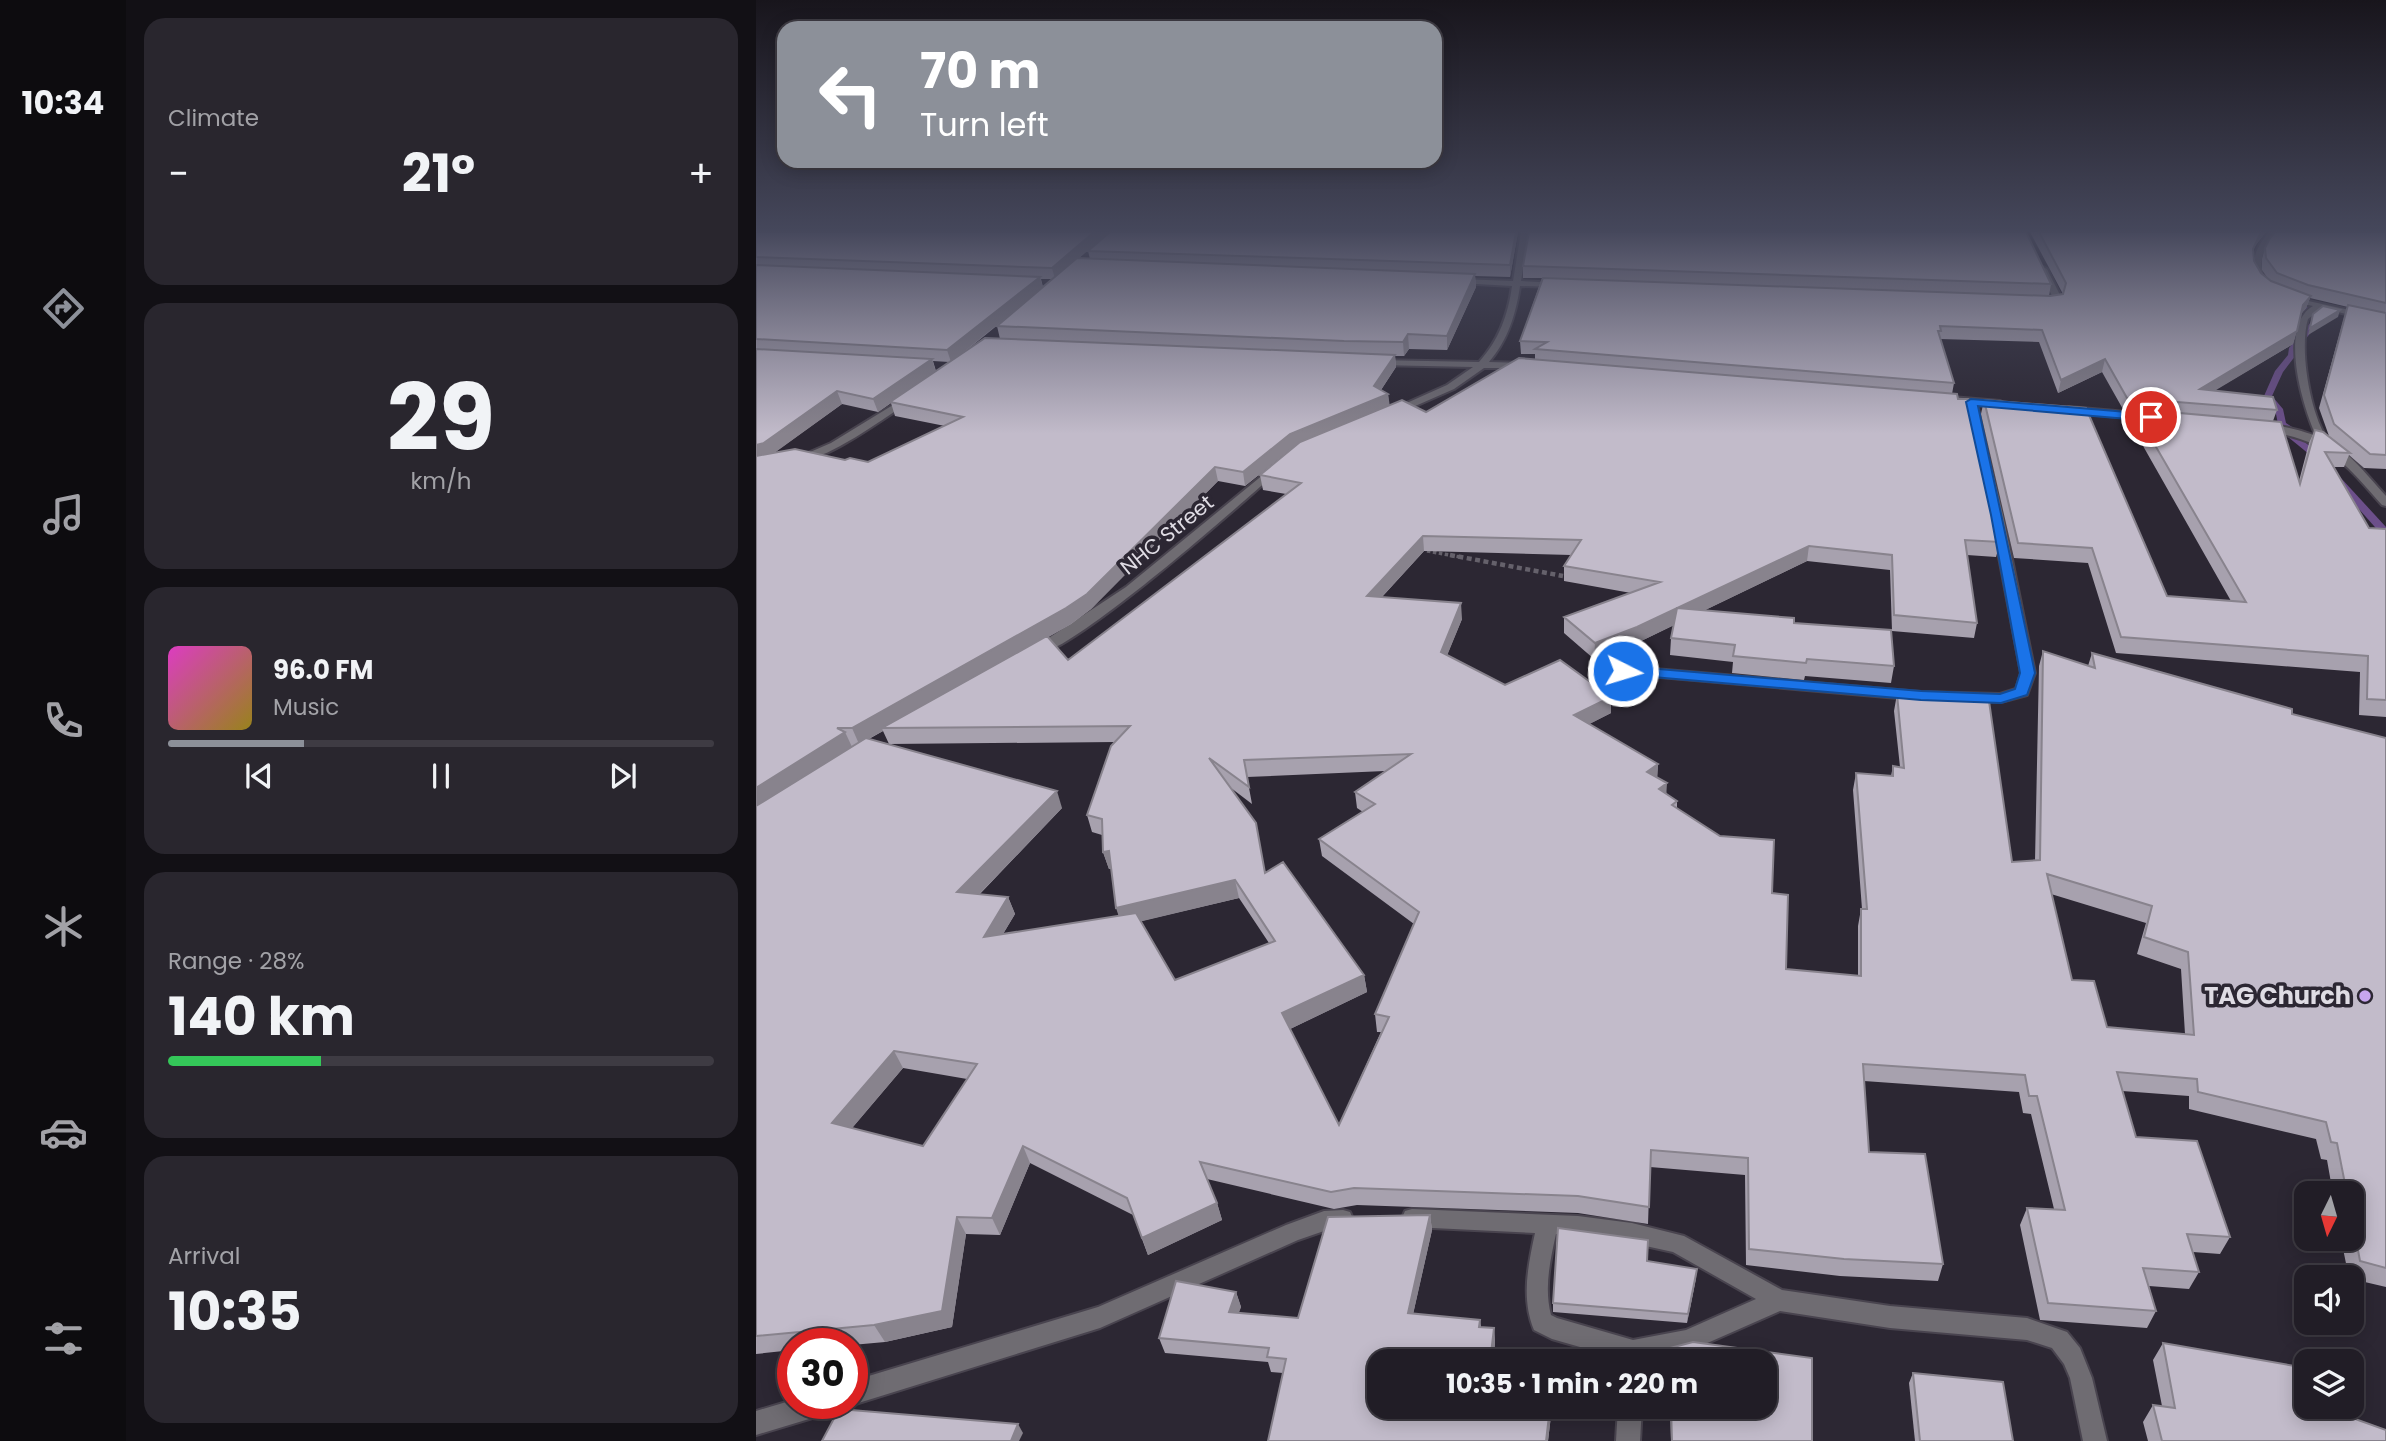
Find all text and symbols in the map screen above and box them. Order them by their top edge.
text: 70 m [920,37,1040,105]
icon: left [805,49,896,140]
text: 10:34 [21,80,105,125]
text: Climate [168,102,259,134]
text: Turn left [920,102,1049,147]
text: 21° [402,137,475,210]
text: − [168,147,189,200]
text: + [688,147,714,200]
icon: directions [39,284,88,333]
text: 29 [387,354,495,482]
pin [2121,387,2181,447]
icon: arrive [2132,398,2170,436]
text: km/h [410,465,472,497]
street label: NHC Street [1114,488,1220,581]
icon: music [39,490,88,539]
position arrow [1586,634,1660,708]
text: 96.0 FM [273,652,373,688]
text: Music [273,691,339,723]
icon: phone [39,696,88,745]
icon: previous [240,757,278,795]
icon: pause [422,757,460,795]
icon: next [604,757,642,795]
icon: climate [39,902,88,951]
text: Range · 28% [168,945,304,977]
place label: TAG Church [2204,979,2351,1012]
text: 140 km [168,980,355,1053]
marker: TAG Church [2357,988,2373,1004]
icon: car [39,1108,88,1157]
north arrow [2294,1181,2364,1251]
map controls [2294,1181,2364,1419]
text: Arrival [168,1240,240,1272]
button: sound [2294,1265,2364,1335]
text: 10:35 [168,1275,301,1348]
icon: filters [39,1314,88,1363]
speed limit sign: 30 [777,1328,868,1419]
button: layers [2294,1349,2364,1419]
text: 10:35 · 1 min · 220 m [1446,1366,1698,1402]

